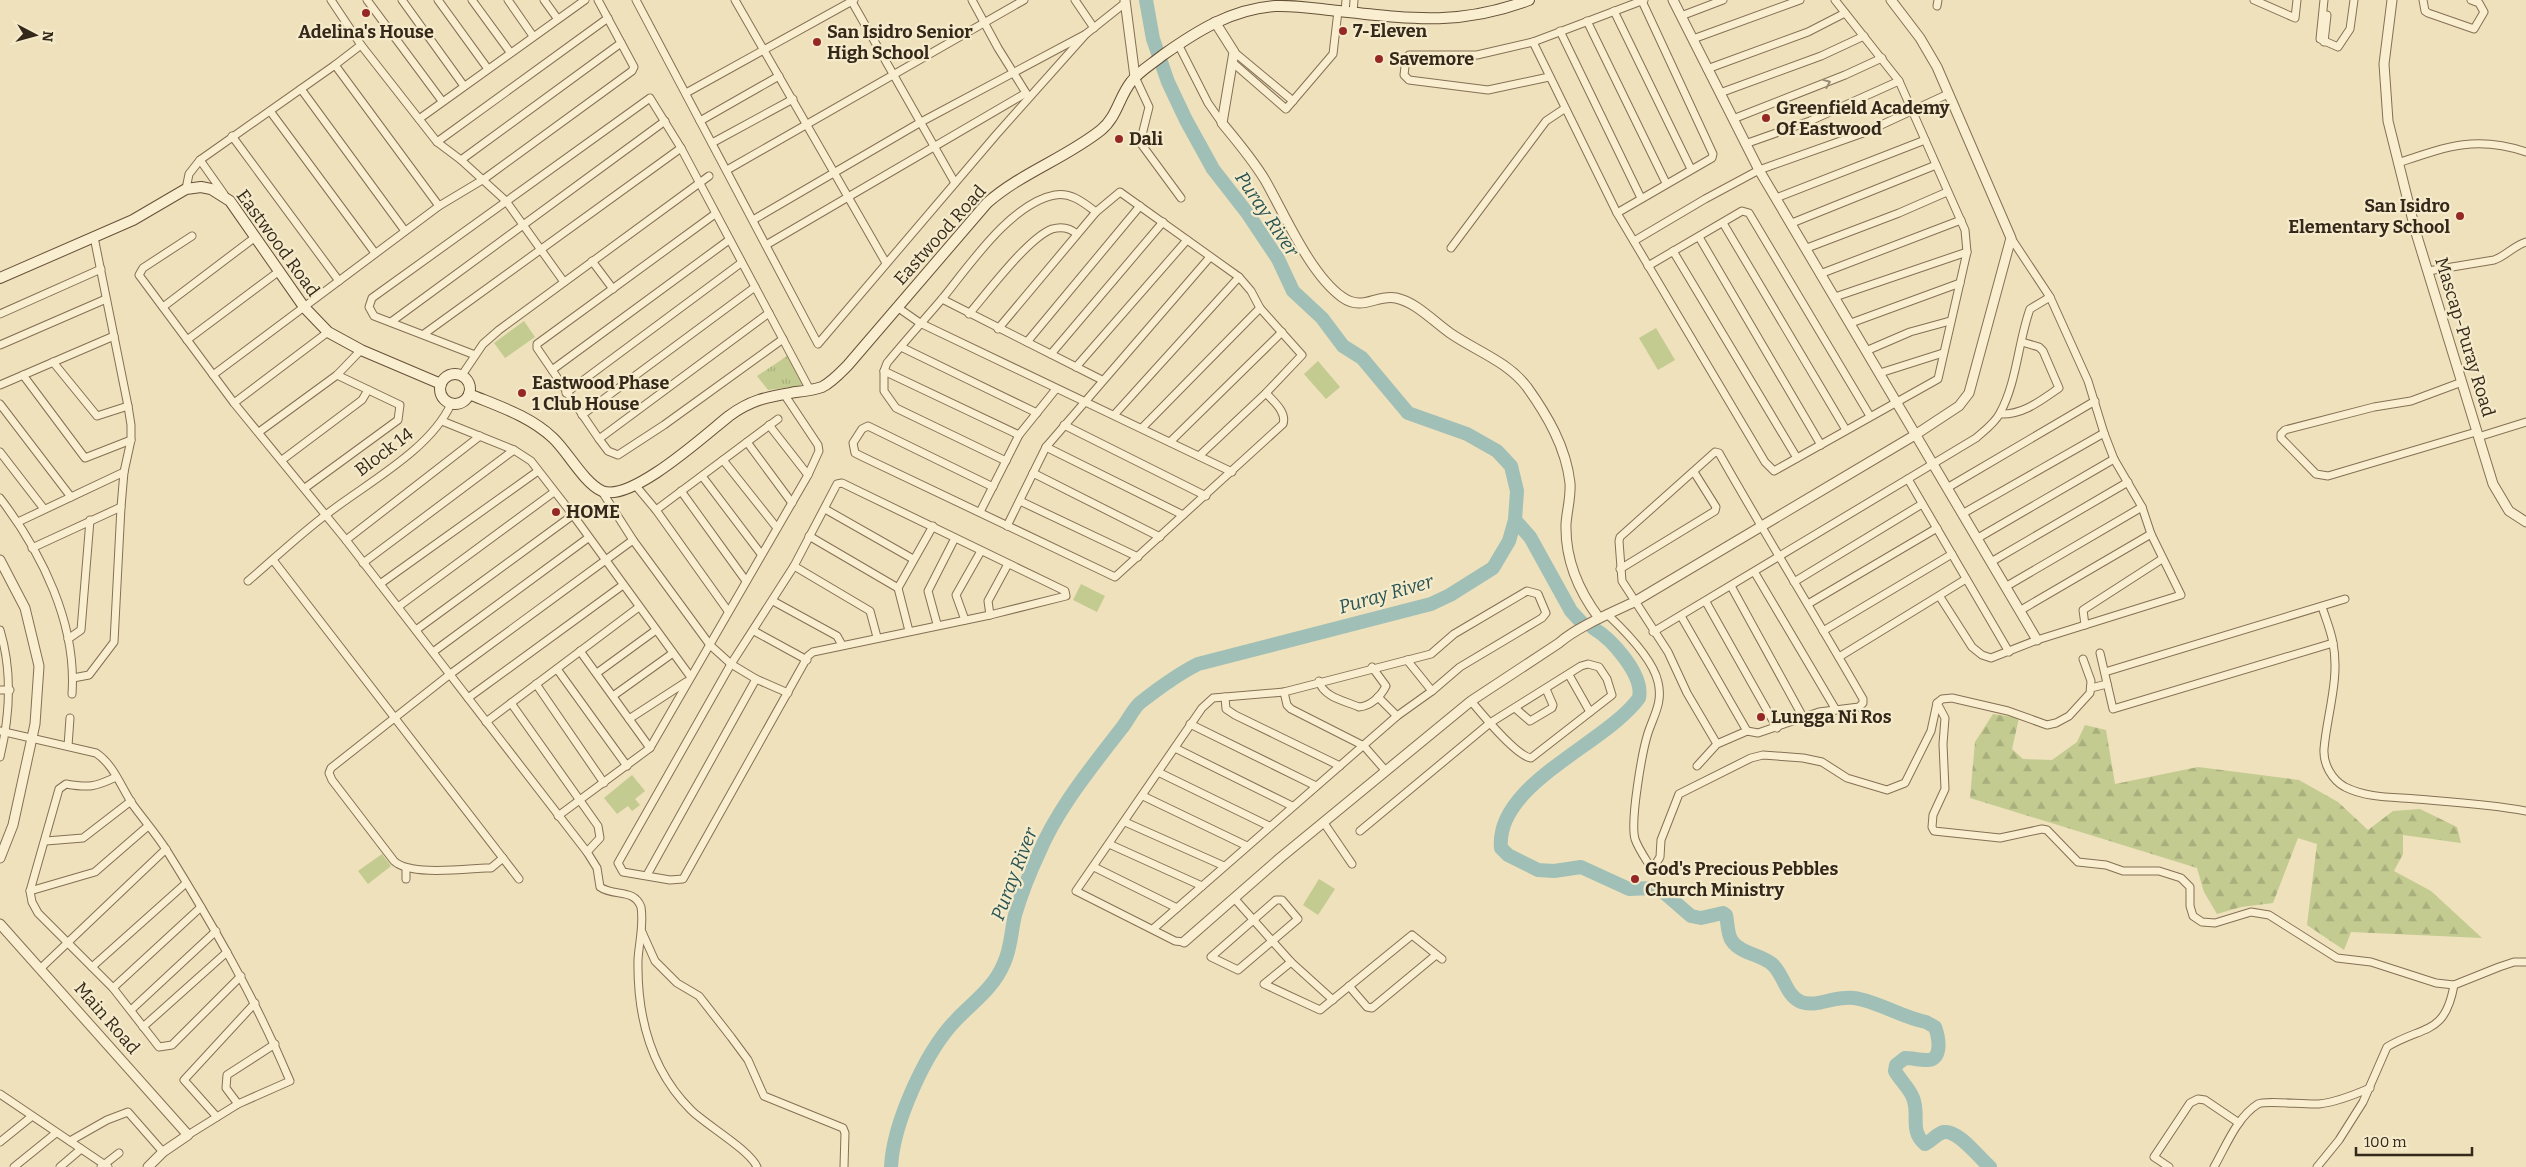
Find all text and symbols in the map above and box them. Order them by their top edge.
marker: Adelina's House [360,7,372,19]
north arrow [10,10,60,60]
place label: 7-Eleven [1353,20,1428,42]
place label: Adelina's House [298,21,434,43]
place label: San Isidro Senior High School [827,21,973,64]
marker: 7-Eleven [1337,25,1349,37]
text: N [38,30,56,43]
marker: San Isidro Senior High School [811,36,823,48]
place label: Savemore [1389,48,1474,70]
marker: Savemore [1373,53,1385,65]
one-way arrow [1822,78,1831,89]
place label: Greenfield Academy Of Eastwood [1776,97,1951,140]
marker: Greenfield Academy Of Eastwood [1760,112,1772,124]
place label: Dali [1129,128,1163,150]
marker: Dali [1113,133,1125,145]
water label: Puray River [1230,167,1304,262]
street label: Eastwood Road [889,180,991,290]
street label: Eastwood Road [232,185,324,301]
place label: San Isidro Elementary School [2288,195,2450,238]
marker: San Isidro Elementary School [2454,210,2466,222]
street label: Mascap-Puray Road [2430,255,2500,420]
place label: Eastwood Phase 1 Club House [532,372,669,415]
marker: Eastwood Phase 1 Club House [516,387,528,399]
street label: Block 14 [350,423,418,481]
place label: HOME [566,501,620,523]
marker: HOME [550,506,562,518]
water label: Puray River [1336,569,1437,618]
place label: Lungga Ni Ros [1771,706,1892,728]
marker: Lungga Ni Ros [1755,711,1767,723]
water label: Puray River [986,823,1043,923]
place label: God's Precious Pebbles Church Ministry [1645,858,1838,901]
marker: God's Precious Pebbles Church Ministry [1629,873,1641,885]
street label: Main Road [70,977,144,1059]
scale bar [2356,1124,2472,1156]
text: 100 m [2364,1133,2407,1151]

